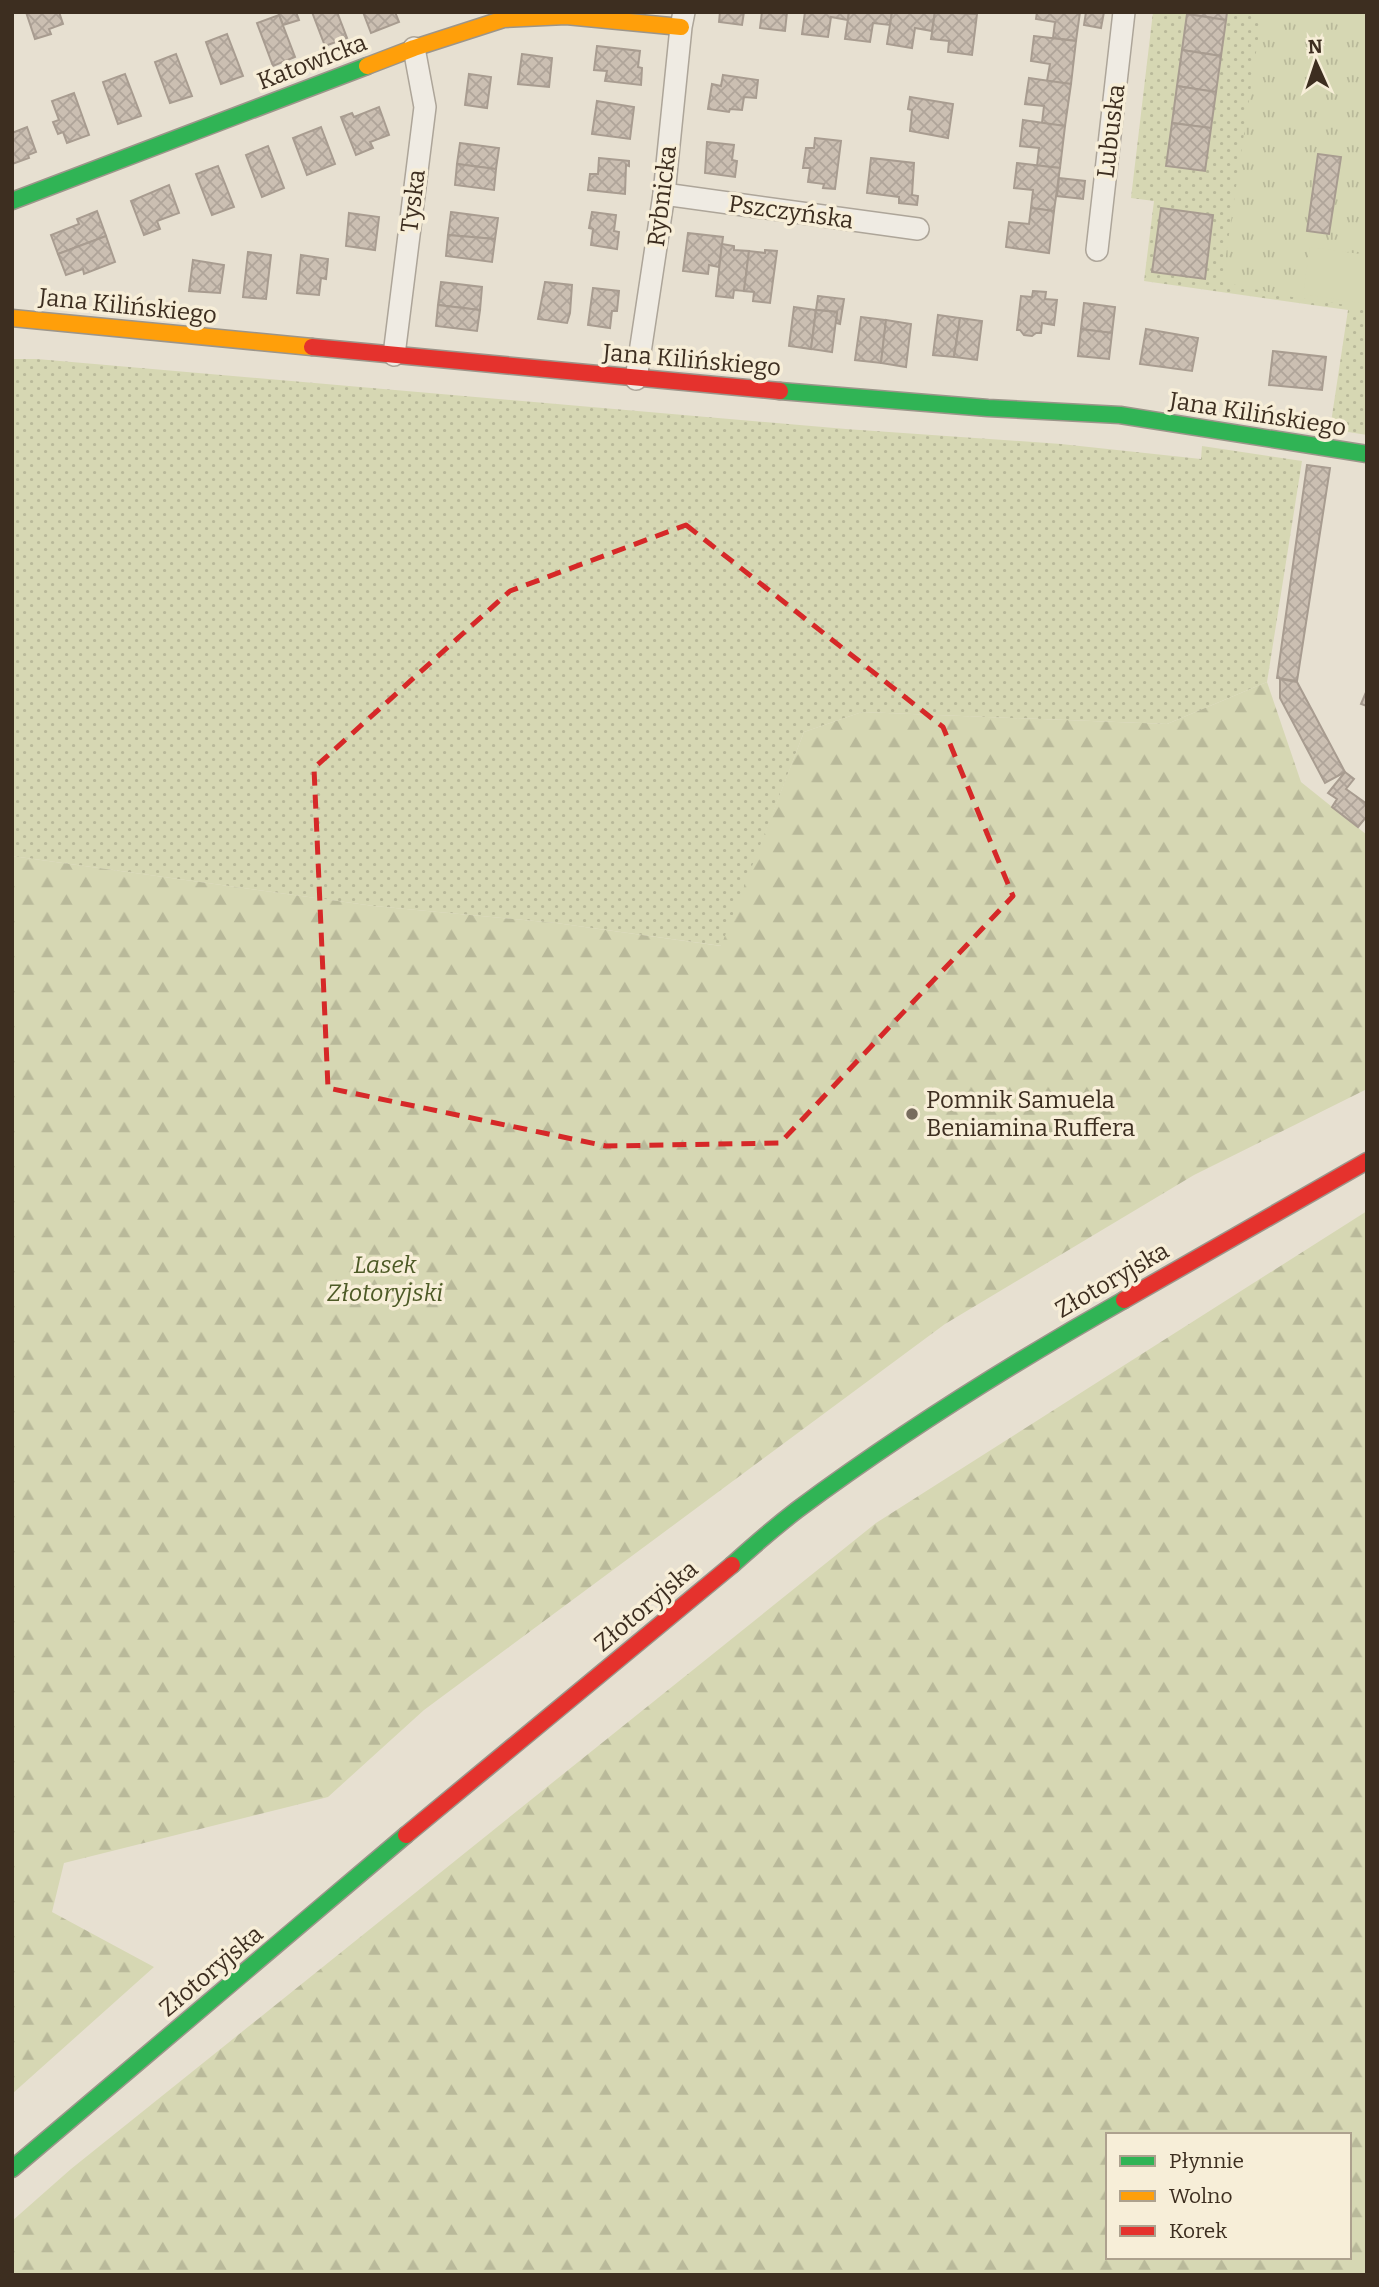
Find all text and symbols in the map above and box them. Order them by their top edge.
street label: Katowicka [253,28,371,96]
north arrow [1281,28,1351,98]
text: N [1307,35,1323,58]
street label: Lubuska [1091,83,1131,179]
street label: Rybnicka [642,144,682,248]
street label: Tyska [395,168,431,234]
street label: Pszczyńska [727,189,855,235]
street label: Jana Kilińskiego [37,283,218,329]
street label: Jana Kilińskiego [601,338,782,382]
street label: Jana Kilińskiego [1167,386,1348,442]
place label: Pomnik Samuela Beniamina Ruffera [926,1086,1135,1142]
marker: Pomnik Samuela Beniamina Ruffera [904,1106,920,1122]
street label: Złotoryjska [1050,1236,1174,1324]
park label: Lasek Złotoryjski [327,1251,443,1307]
street label: Złotoryjska [589,1555,703,1657]
street label: Złotoryjska [154,1920,268,2022]
legend [1106,2133,1351,2259]
text: Płynnie [1169,2148,1244,2174]
text: Wolno [1169,2183,1232,2209]
text: Korek [1169,2218,1227,2244]

